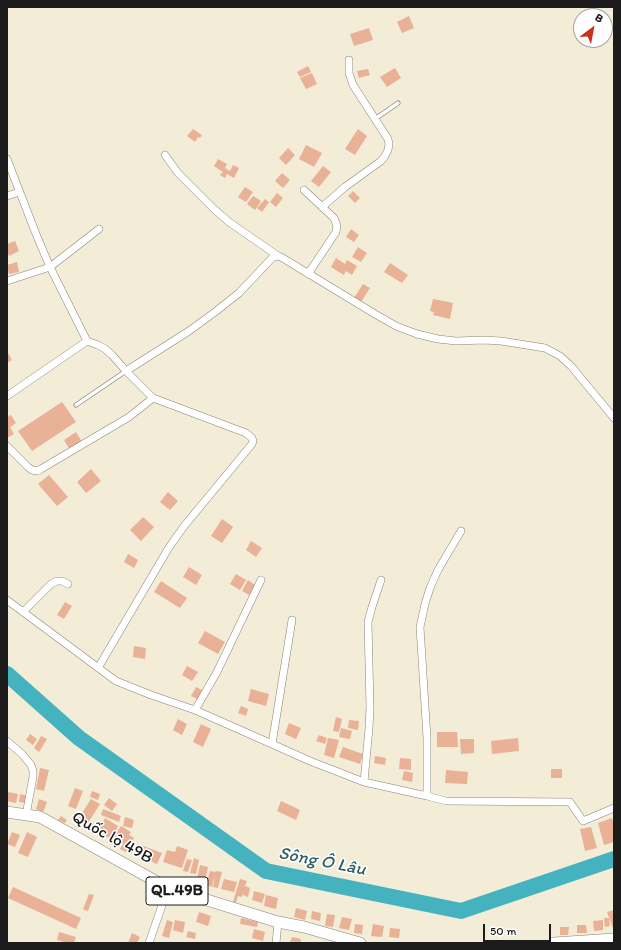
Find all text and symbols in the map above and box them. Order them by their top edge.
north arrow [573,8,613,48]
text: B [593,11,606,26]
street label: Quốc lộ 49B [68,807,156,869]
water label: Sông Ô Lâu [277,843,367,881]
road number: QL.49B [146,877,208,905]
scale bar [485,916,553,942]
text: 50 m [490,924,516,938]

